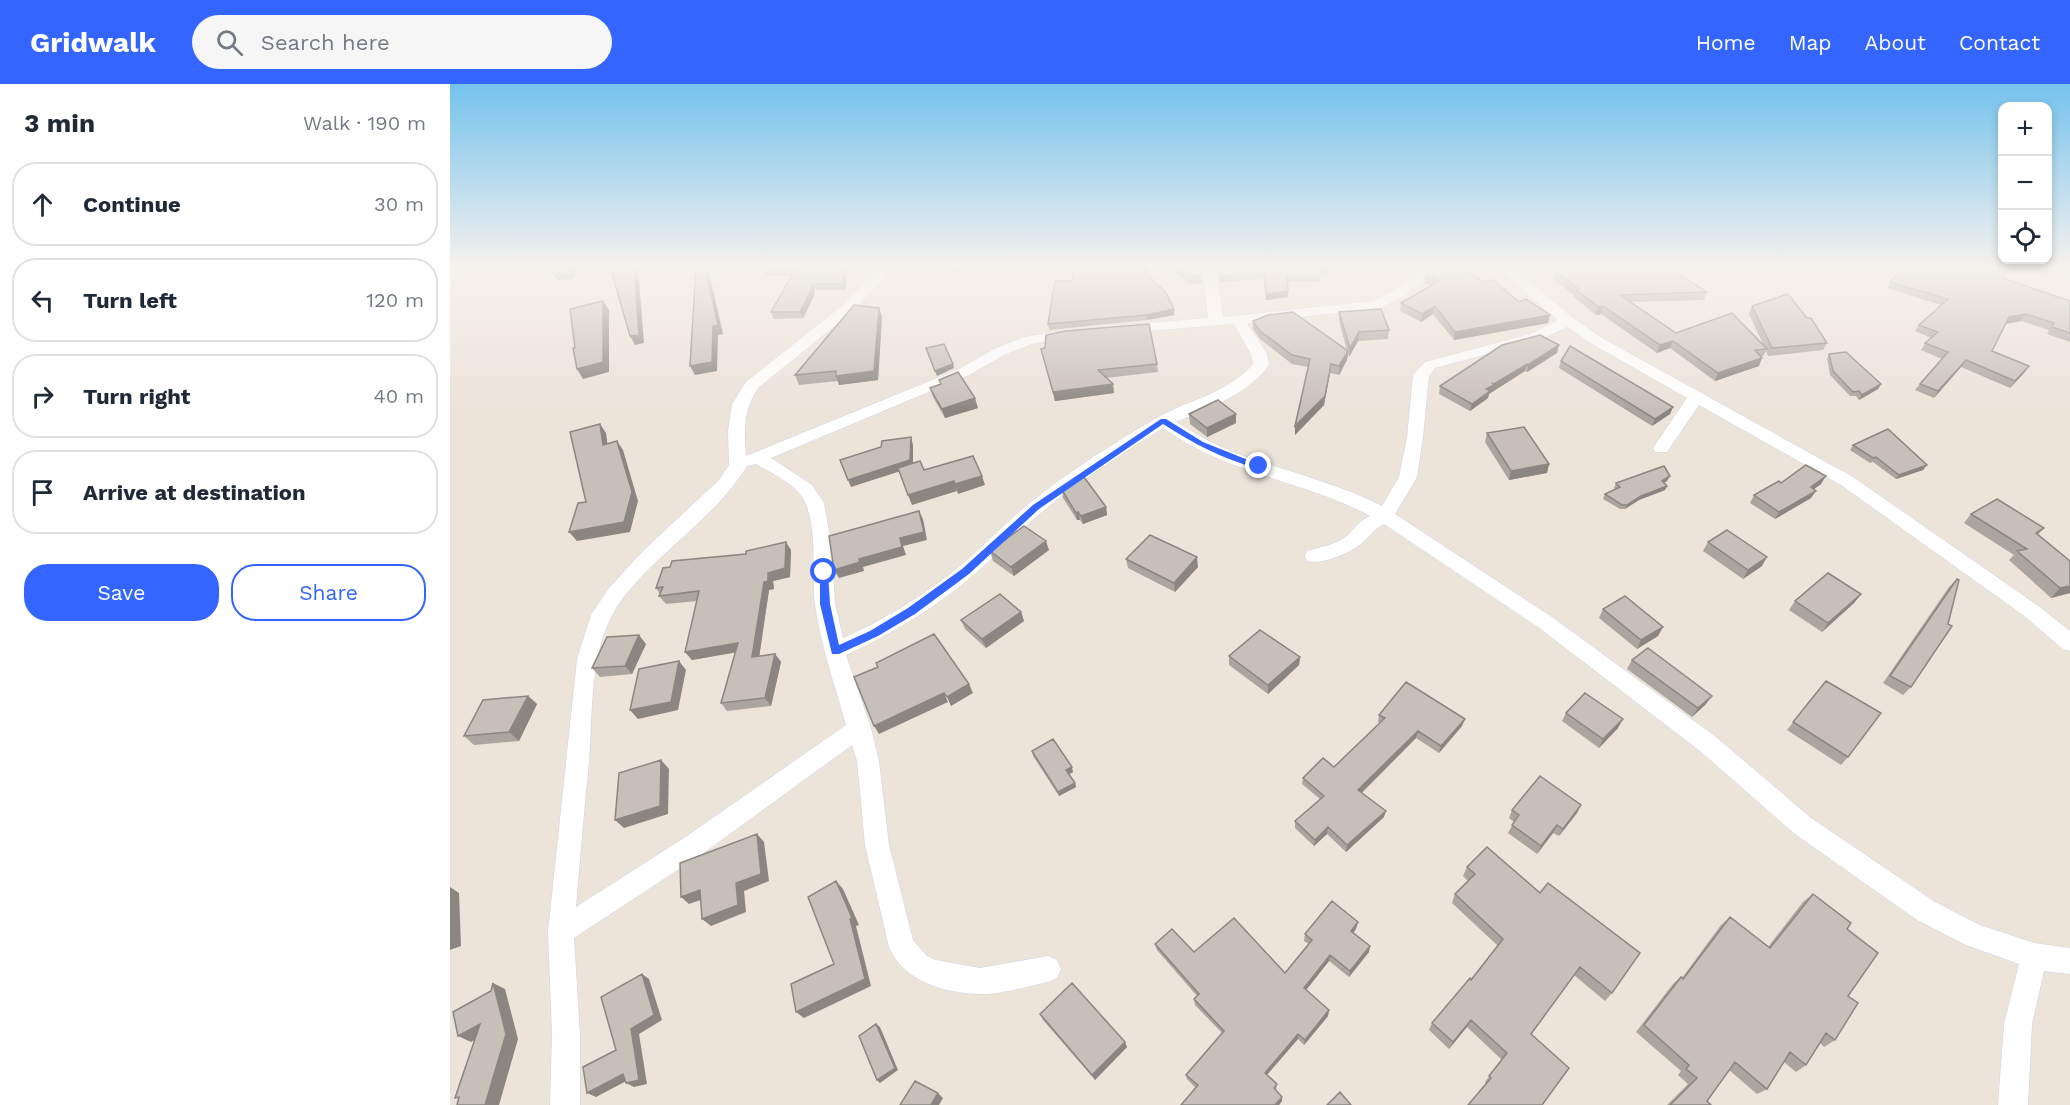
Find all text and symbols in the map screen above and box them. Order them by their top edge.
search box [192,15,612,69]
text: Gridwalk [30,26,156,59]
icon: search [213,26,246,59]
text: Search here [261,30,390,55]
text: Home [1696,30,1756,55]
text: Map [1789,30,1832,55]
text: About [1865,30,1926,55]
text: Contact [1959,30,2040,55]
map controls [1998,102,2052,264]
button: + [1998,102,2052,156]
text: 3 min [24,108,95,138]
text: Walk · 190 m [303,111,426,135]
button: − [1998,156,2052,210]
icon: ahead [26,188,59,221]
text: Continue [83,192,181,217]
text: 30 m [374,192,424,216]
button: locate [1998,210,2052,264]
icon: left [26,284,59,317]
text: Turn left [83,288,177,313]
text: 120 m [366,288,424,312]
icon: right [26,380,59,413]
text: Turn right [83,384,190,409]
text: 40 m [373,384,424,408]
route end [1245,452,1271,478]
icon: arrive [26,476,59,509]
text: Arrive at destination [83,480,306,505]
route start [810,558,836,584]
button: Save [24,564,219,621]
button: Share [231,564,426,621]

